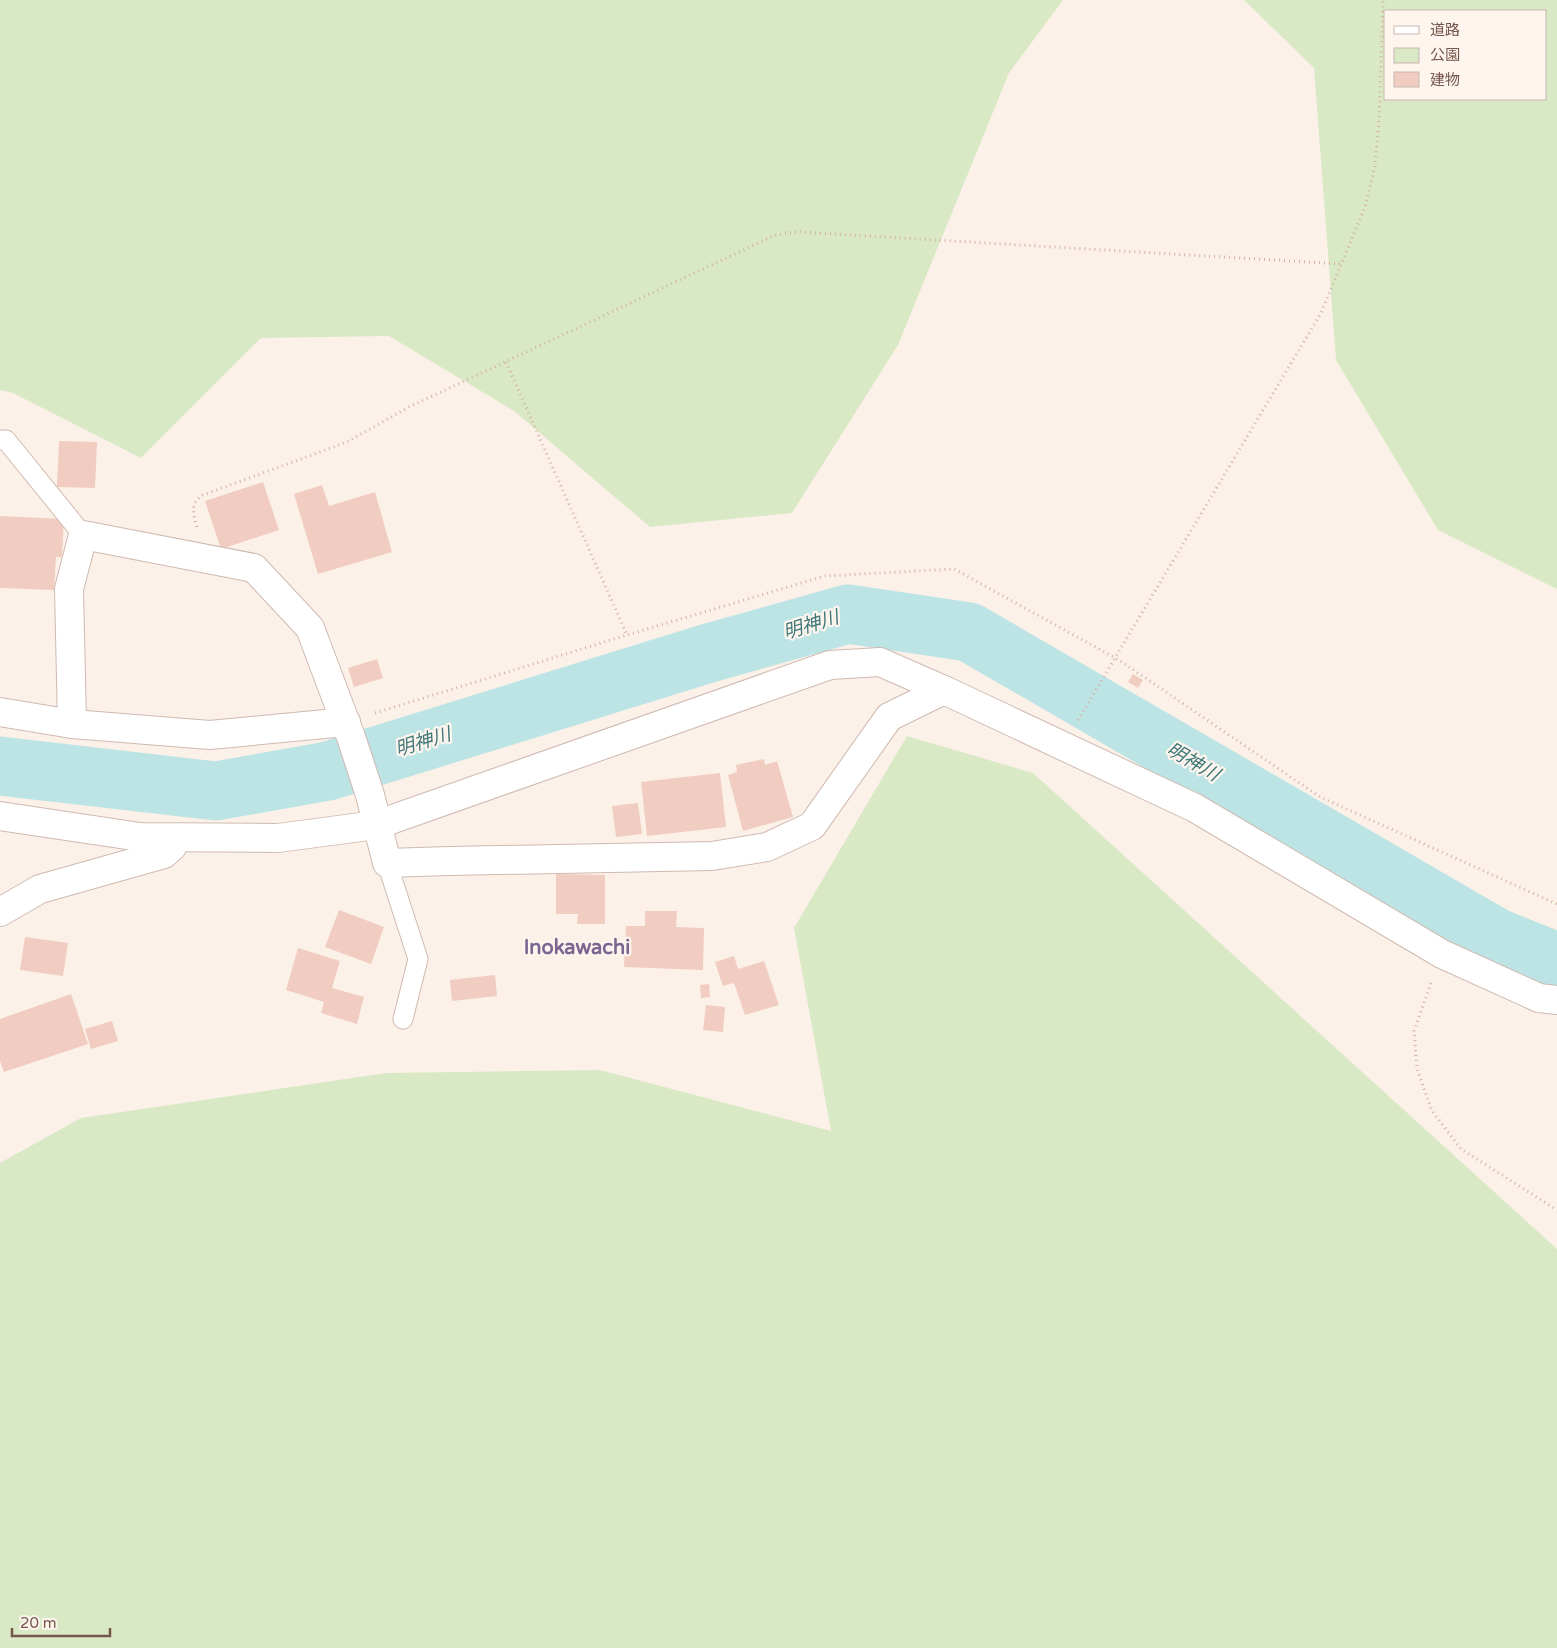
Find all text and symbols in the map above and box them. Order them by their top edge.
legend [1384,10,1547,100]
text: 道路 [1430,21,1460,39]
text: 公園 [1430,46,1460,64]
text: 建物 [1430,71,1460,89]
water label: 明神川 [781,606,843,644]
water label: 明神川 [393,723,455,761]
water label: 明神川 [1163,738,1225,787]
district label: Inokawachi [524,936,630,960]
scale bar [12,1606,110,1638]
text: 20 m [20,1614,57,1632]

